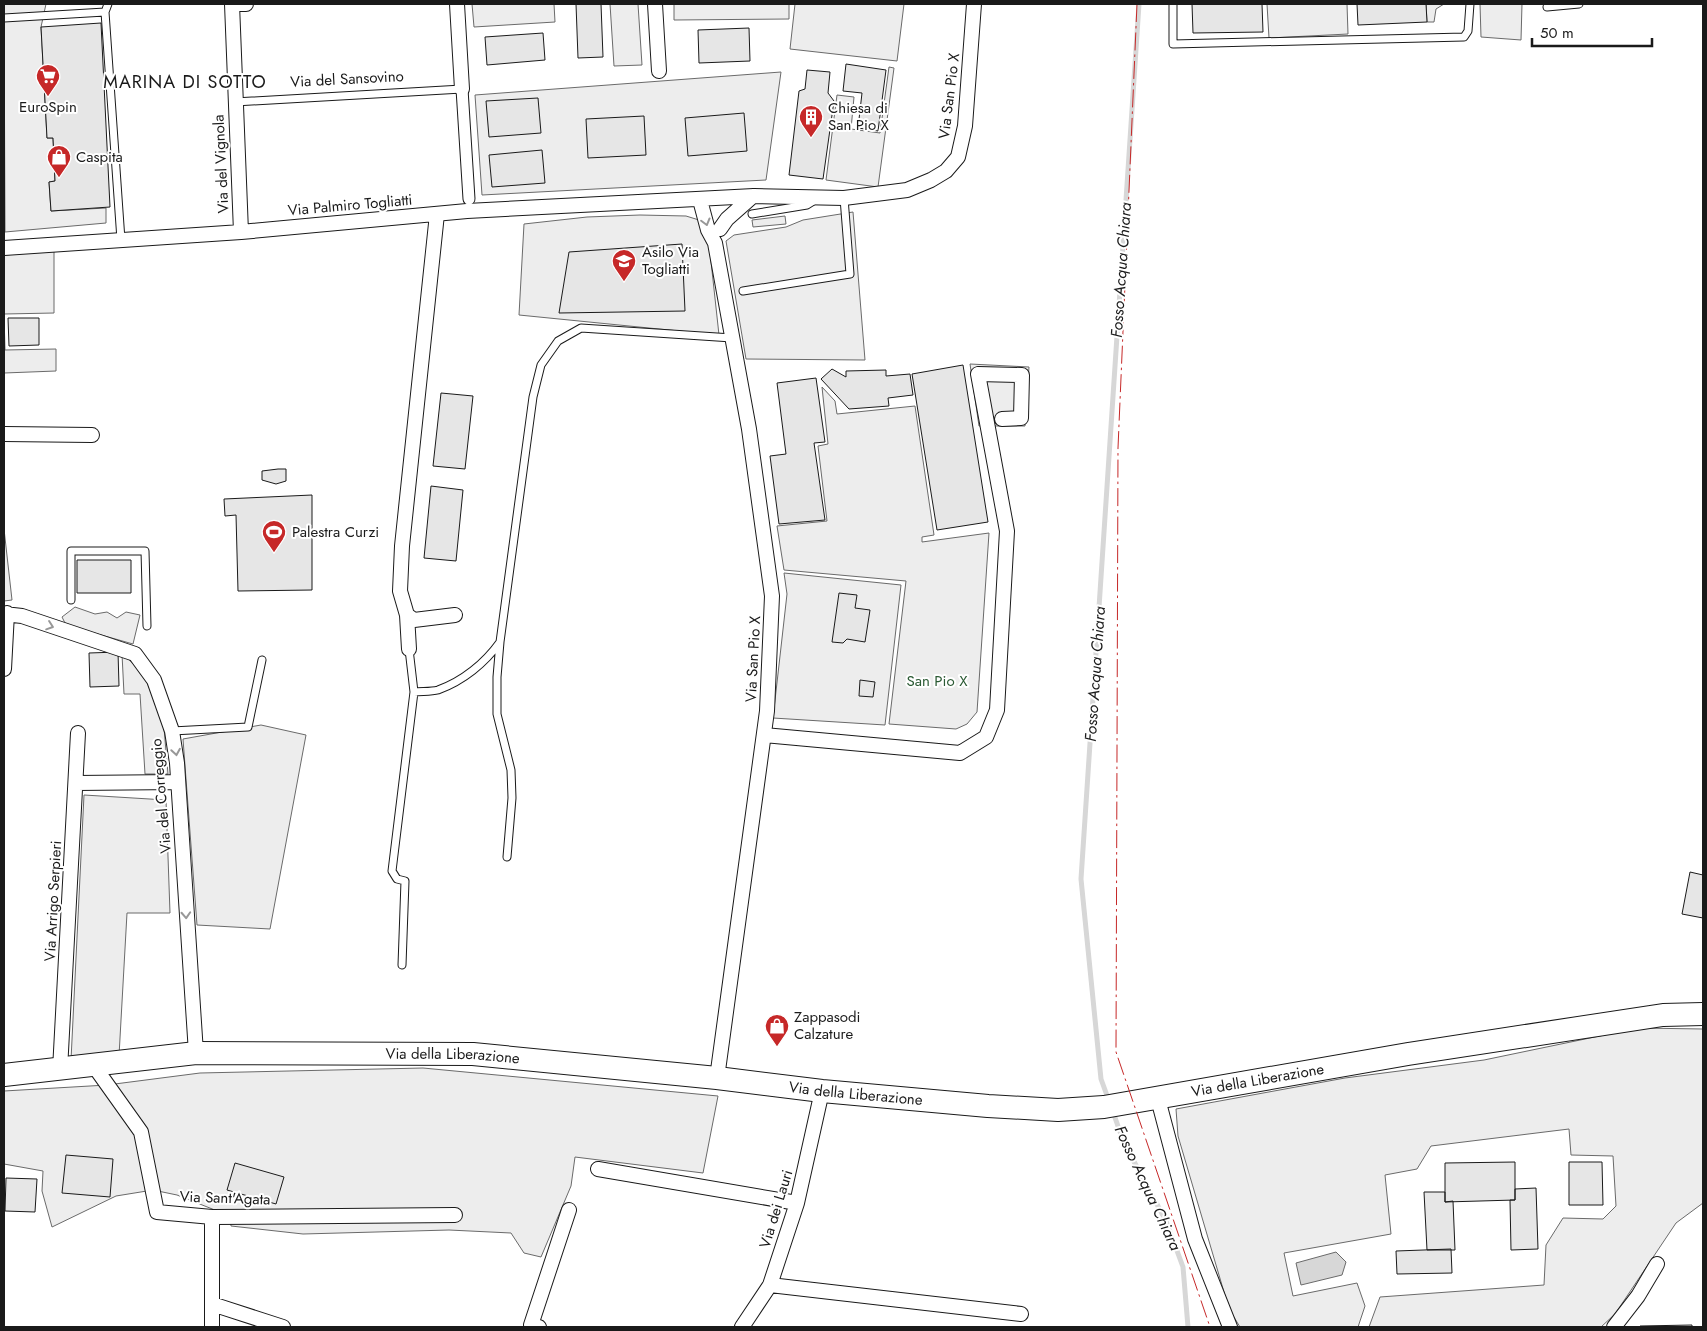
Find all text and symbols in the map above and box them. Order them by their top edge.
scale bar [1532,15,1652,47]
text: 50 m [1540,22,1574,44]
street label: Via San Pio X [933,51,965,140]
supermarket icon: EuroSpin [35,63,61,97]
street label: Via del Sansovino [290,65,404,93]
district label: MARINA DI SOTTO [103,69,267,95]
place label: EuroSpin [19,96,77,118]
place label: Chiesa di San Pio X [828,97,890,136]
building icon: Chiesa di San Pio X [798,104,824,138]
street label: Via del Vignola [207,114,235,214]
shop icon: Caspita [46,144,72,178]
place label: Caspita [76,146,123,168]
street label: Via Palmiro Togliatti [287,189,413,221]
water label: Fosso Acqua Chiara [1105,201,1137,339]
one-way arrow [700,217,711,226]
place label: Asilo Via Togliatti [642,241,699,280]
school or university icon: Asilo Via Togliatti [611,248,637,282]
sports icon: Palestra Curzi [261,519,287,553]
place label: Palestra Curzi [292,521,379,543]
water label: Fosso Acqua Chiara [1079,605,1111,743]
street label: Via San Pio X [740,615,766,703]
one-way arrow [46,620,54,630]
park label: San Pio X [907,670,968,692]
street label: Via del Correggio [145,738,177,854]
one-way arrow [170,748,180,757]
street label: Via Arrigo Serpieri [39,840,67,962]
one-way arrow [180,911,191,919]
place label: Zappasodi Calzature [794,1006,860,1045]
shop icon: Zappasodi Calzature [764,1013,790,1047]
street label: Via della Liberazione [385,1043,521,1070]
street label: Via della Liberazione [1189,1058,1326,1103]
street label: Via della Liberazione [787,1076,924,1111]
water label: Fosso Acqua Chiara [1109,1122,1187,1255]
street label: Via dei Lauri [754,1167,798,1251]
street label: Via Sant'Agata [179,1185,271,1211]

